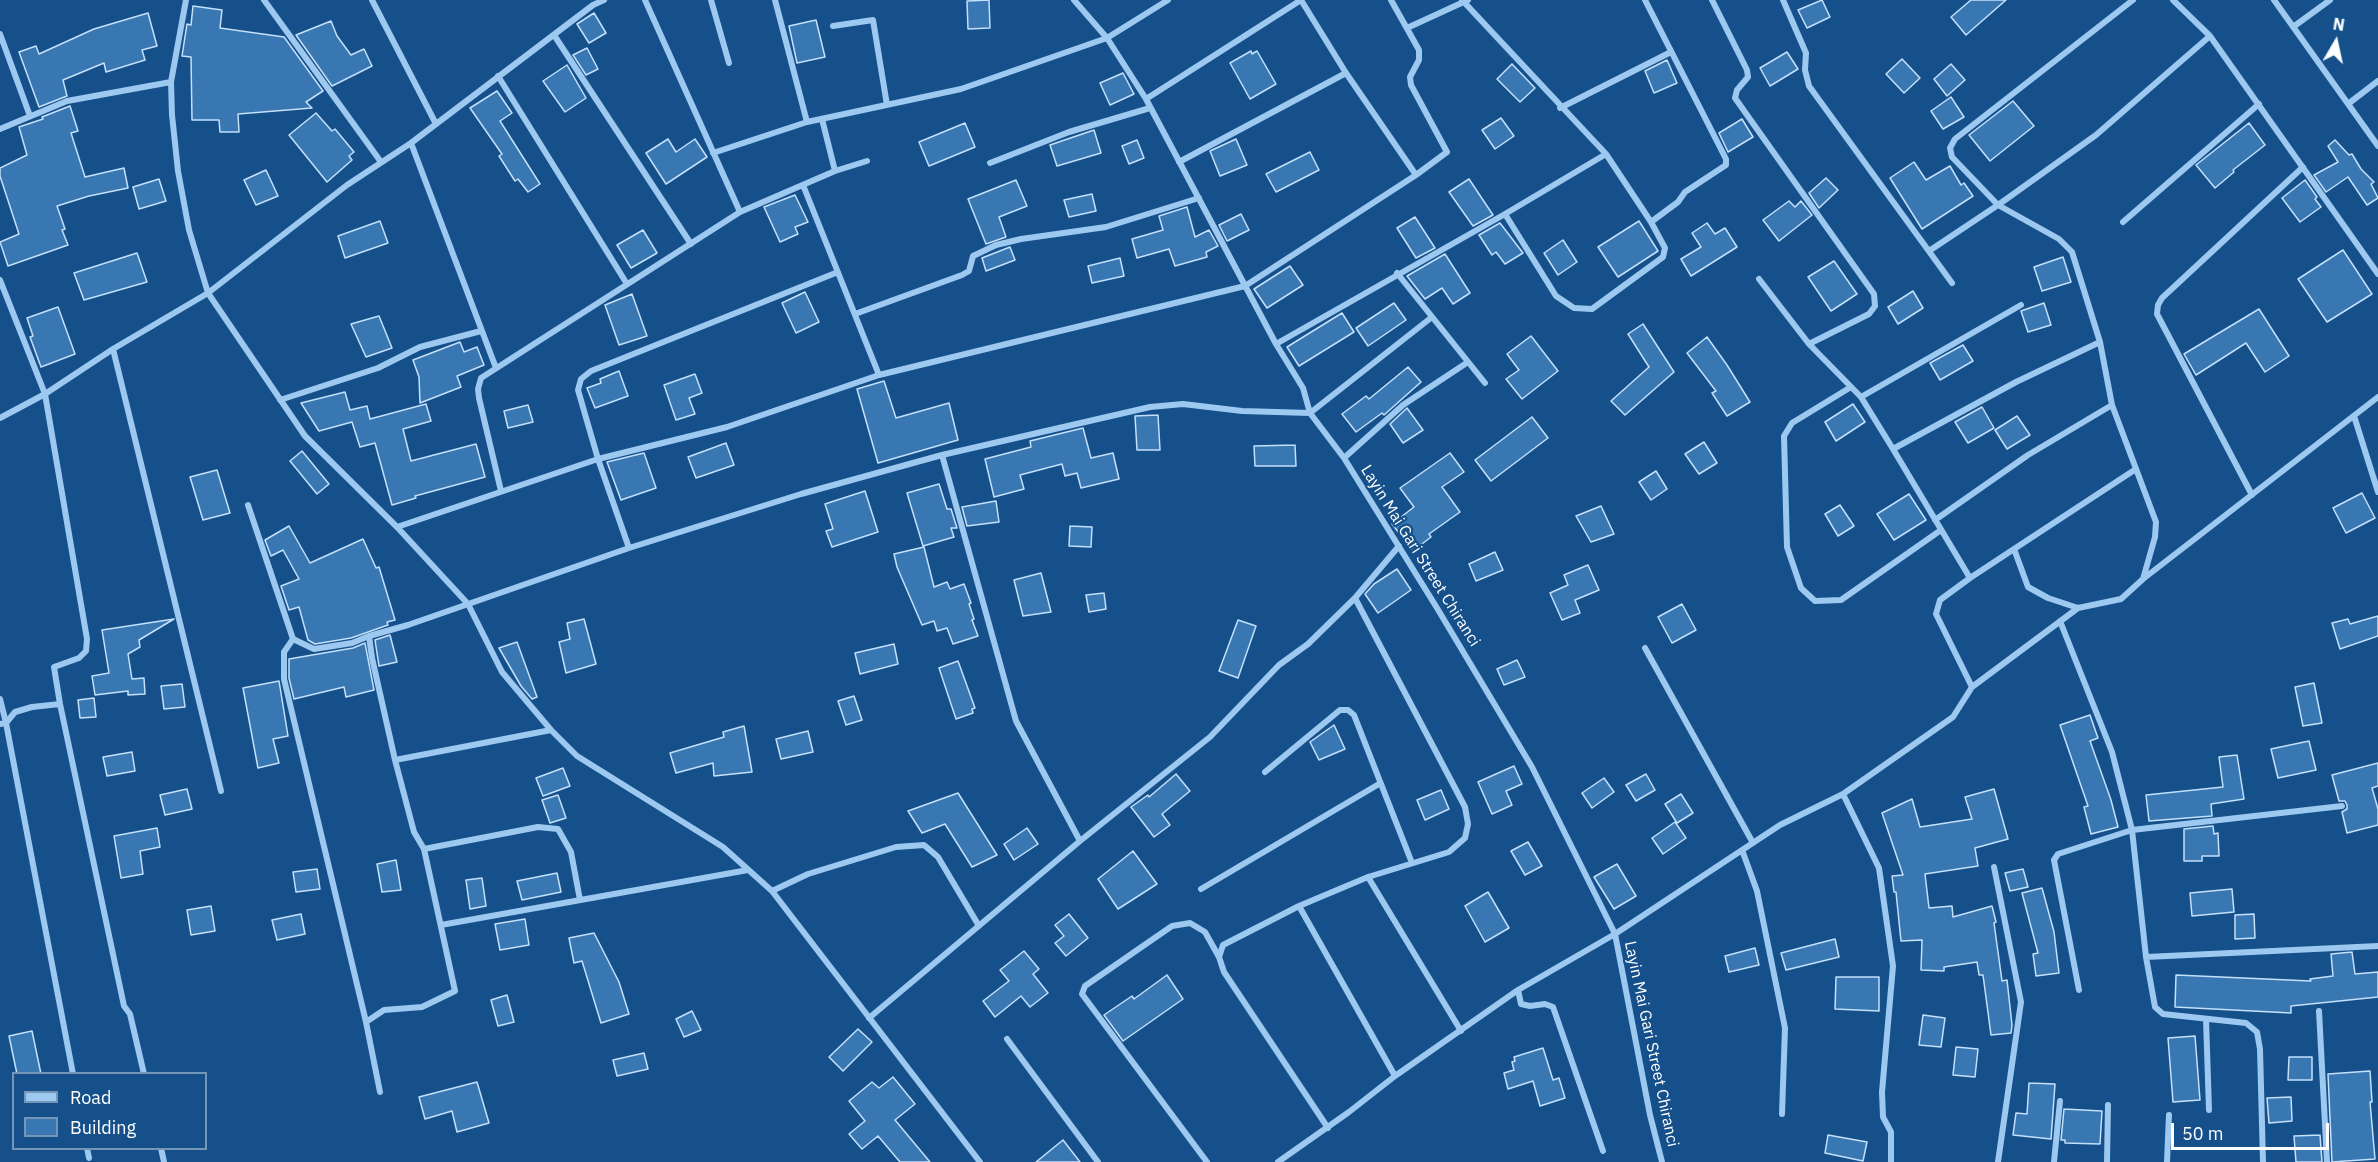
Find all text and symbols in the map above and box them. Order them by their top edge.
north arrow [2306,12,2366,72]
text: N [2332,13,2346,35]
street label: Layin Mai Gari Street Chiranci [1356,462,1484,650]
street label: Layin Mai Gari Street Chiranci [1620,939,1682,1149]
legend [12,1072,207,1150]
text: Road [70,1086,111,1109]
scale bar [2174,1111,2332,1149]
text: Building [70,1116,136,1139]
text: 50 m [2182,1122,2224,1145]

